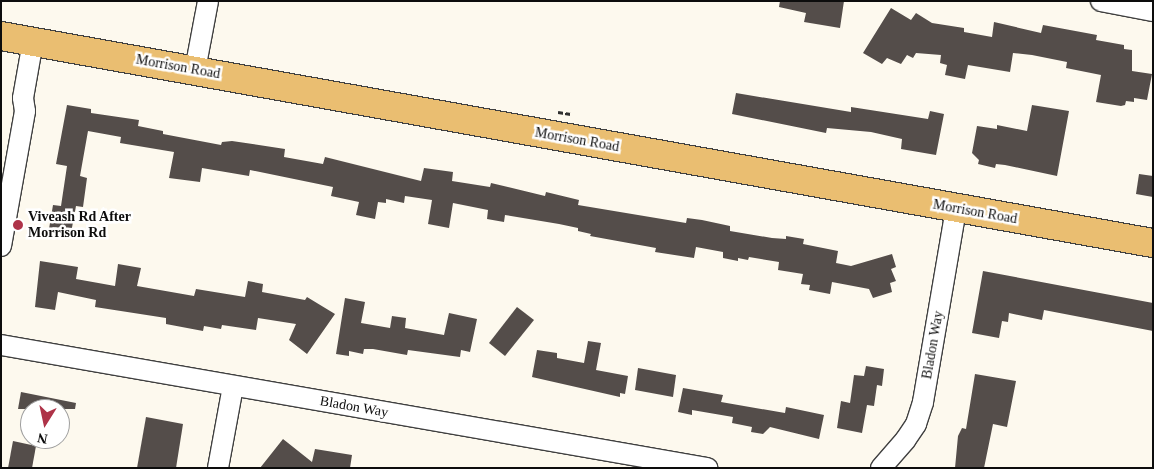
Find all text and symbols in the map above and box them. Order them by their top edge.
street label: Morrison Road [135,51,221,83]
street label: Morrison Road [534,124,620,156]
street label: Morrison Road [932,196,1018,228]
place label: Viveash Rd After Morrison Rd [28,209,132,242]
marker: Viveash Rd After Morrison Rd [12,219,24,231]
street label: Bladon Way [919,309,947,381]
street label: Bladon Way [318,393,390,421]
north arrow [20,399,70,449]
text: N [36,430,49,447]

